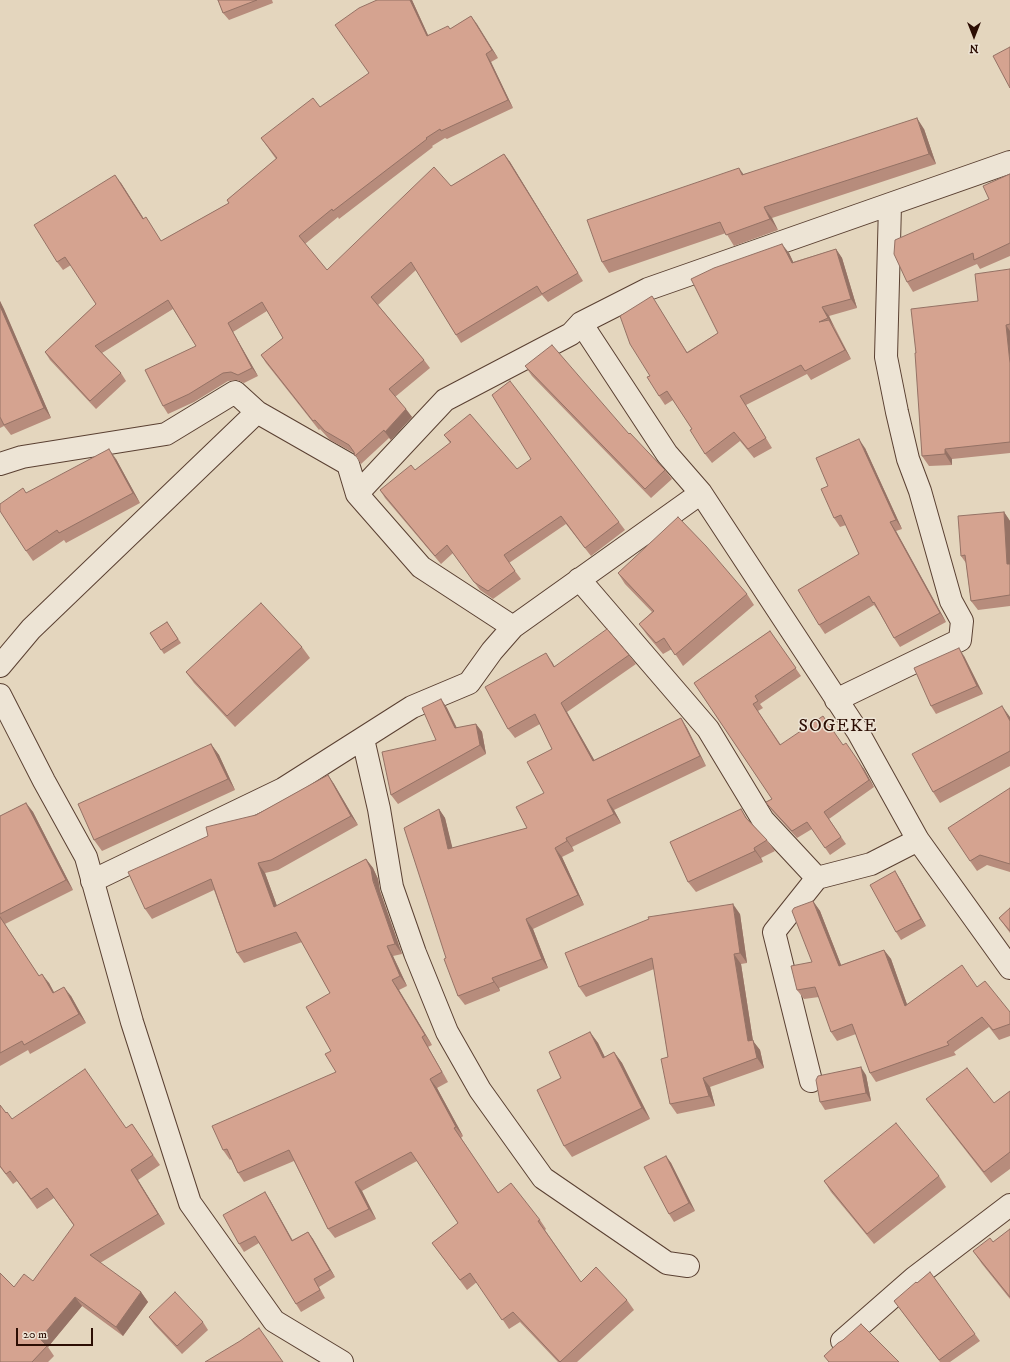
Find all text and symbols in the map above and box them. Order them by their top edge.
north arrow [954,16,994,56]
text: N [969,41,979,55]
district label: SOGEKE [799,716,877,738]
scale bar [18,1320,95,1346]
text: 20 m [23,1327,47,1342]

